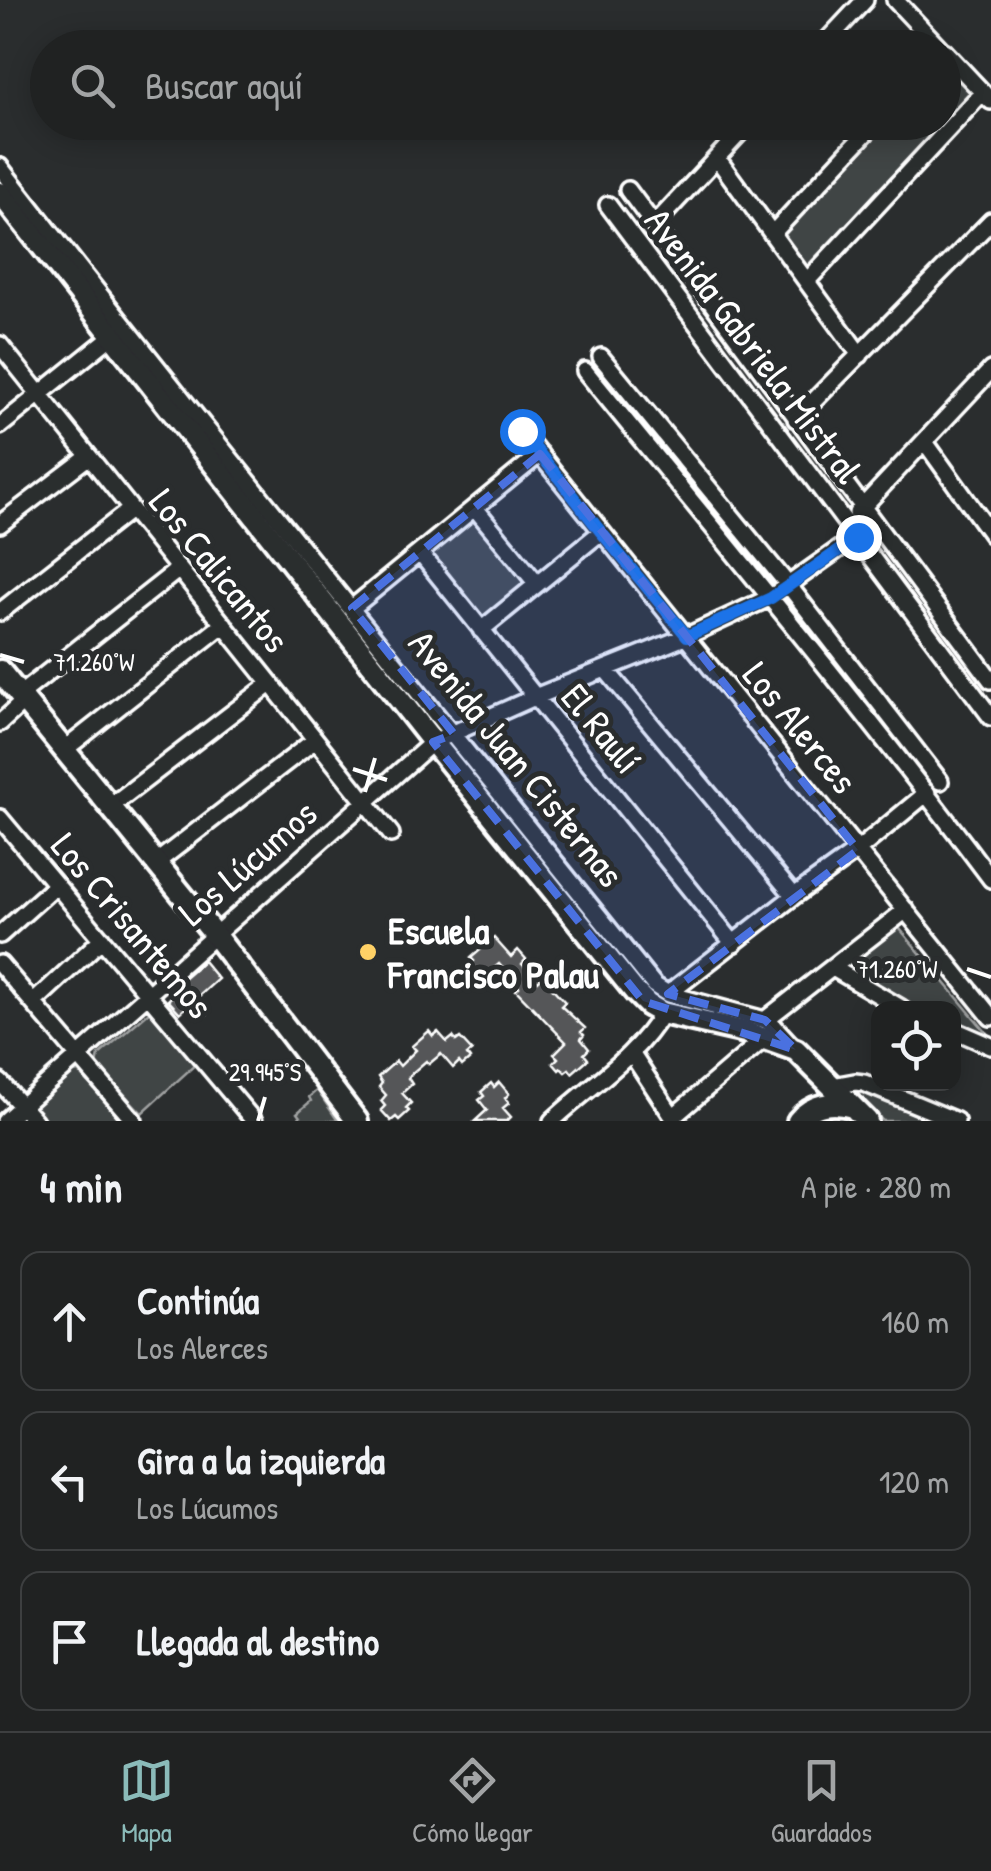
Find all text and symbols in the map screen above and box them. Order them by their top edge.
search box [30,30,961,140]
icon: search [65,58,120,113]
text: Buscar aquí [145,59,303,111]
street label: Avenida Gabriela Mistral [633,197,875,494]
route start [500,409,546,455]
street label: Los Calicantos [138,477,302,663]
route end [836,515,882,561]
street label: Avenida Juan Cisternas [397,619,637,897]
text: 71.260°W [54,645,135,679]
street label: Los Alerces [732,650,870,804]
street label: El Raulí [550,672,654,784]
street label: Los Lúcumos [167,787,327,937]
street label: Los Crisantemos [40,821,226,1029]
place label: Escuela Francisco Palau [387,904,600,1000]
marker: Escuela Francisco Palau [357,941,379,963]
text: 71.260°W [857,952,938,986]
map controls [871,1001,961,1091]
button: locate [871,1001,961,1091]
text: 29.945°S [229,1055,301,1089]
text: 4 min [40,1158,122,1215]
text: A pie · 280 m [801,1165,951,1208]
text: Continúa [137,1274,259,1326]
icon: ahead [42,1294,97,1349]
text: 160 m [881,1300,949,1343]
text: Los Alerces [137,1326,268,1369]
text: Gira a la izquierda [137,1434,385,1486]
icon: left [42,1454,97,1509]
text: 120 m [879,1460,949,1503]
text: Los Lúcumos [137,1486,278,1529]
icon: arrive [42,1614,97,1669]
text: Llegada al destino [137,1615,379,1667]
tab: Mapa [119,1753,174,1851]
tab: Cómo llegar [412,1753,533,1851]
tab: Guardados [771,1753,872,1851]

